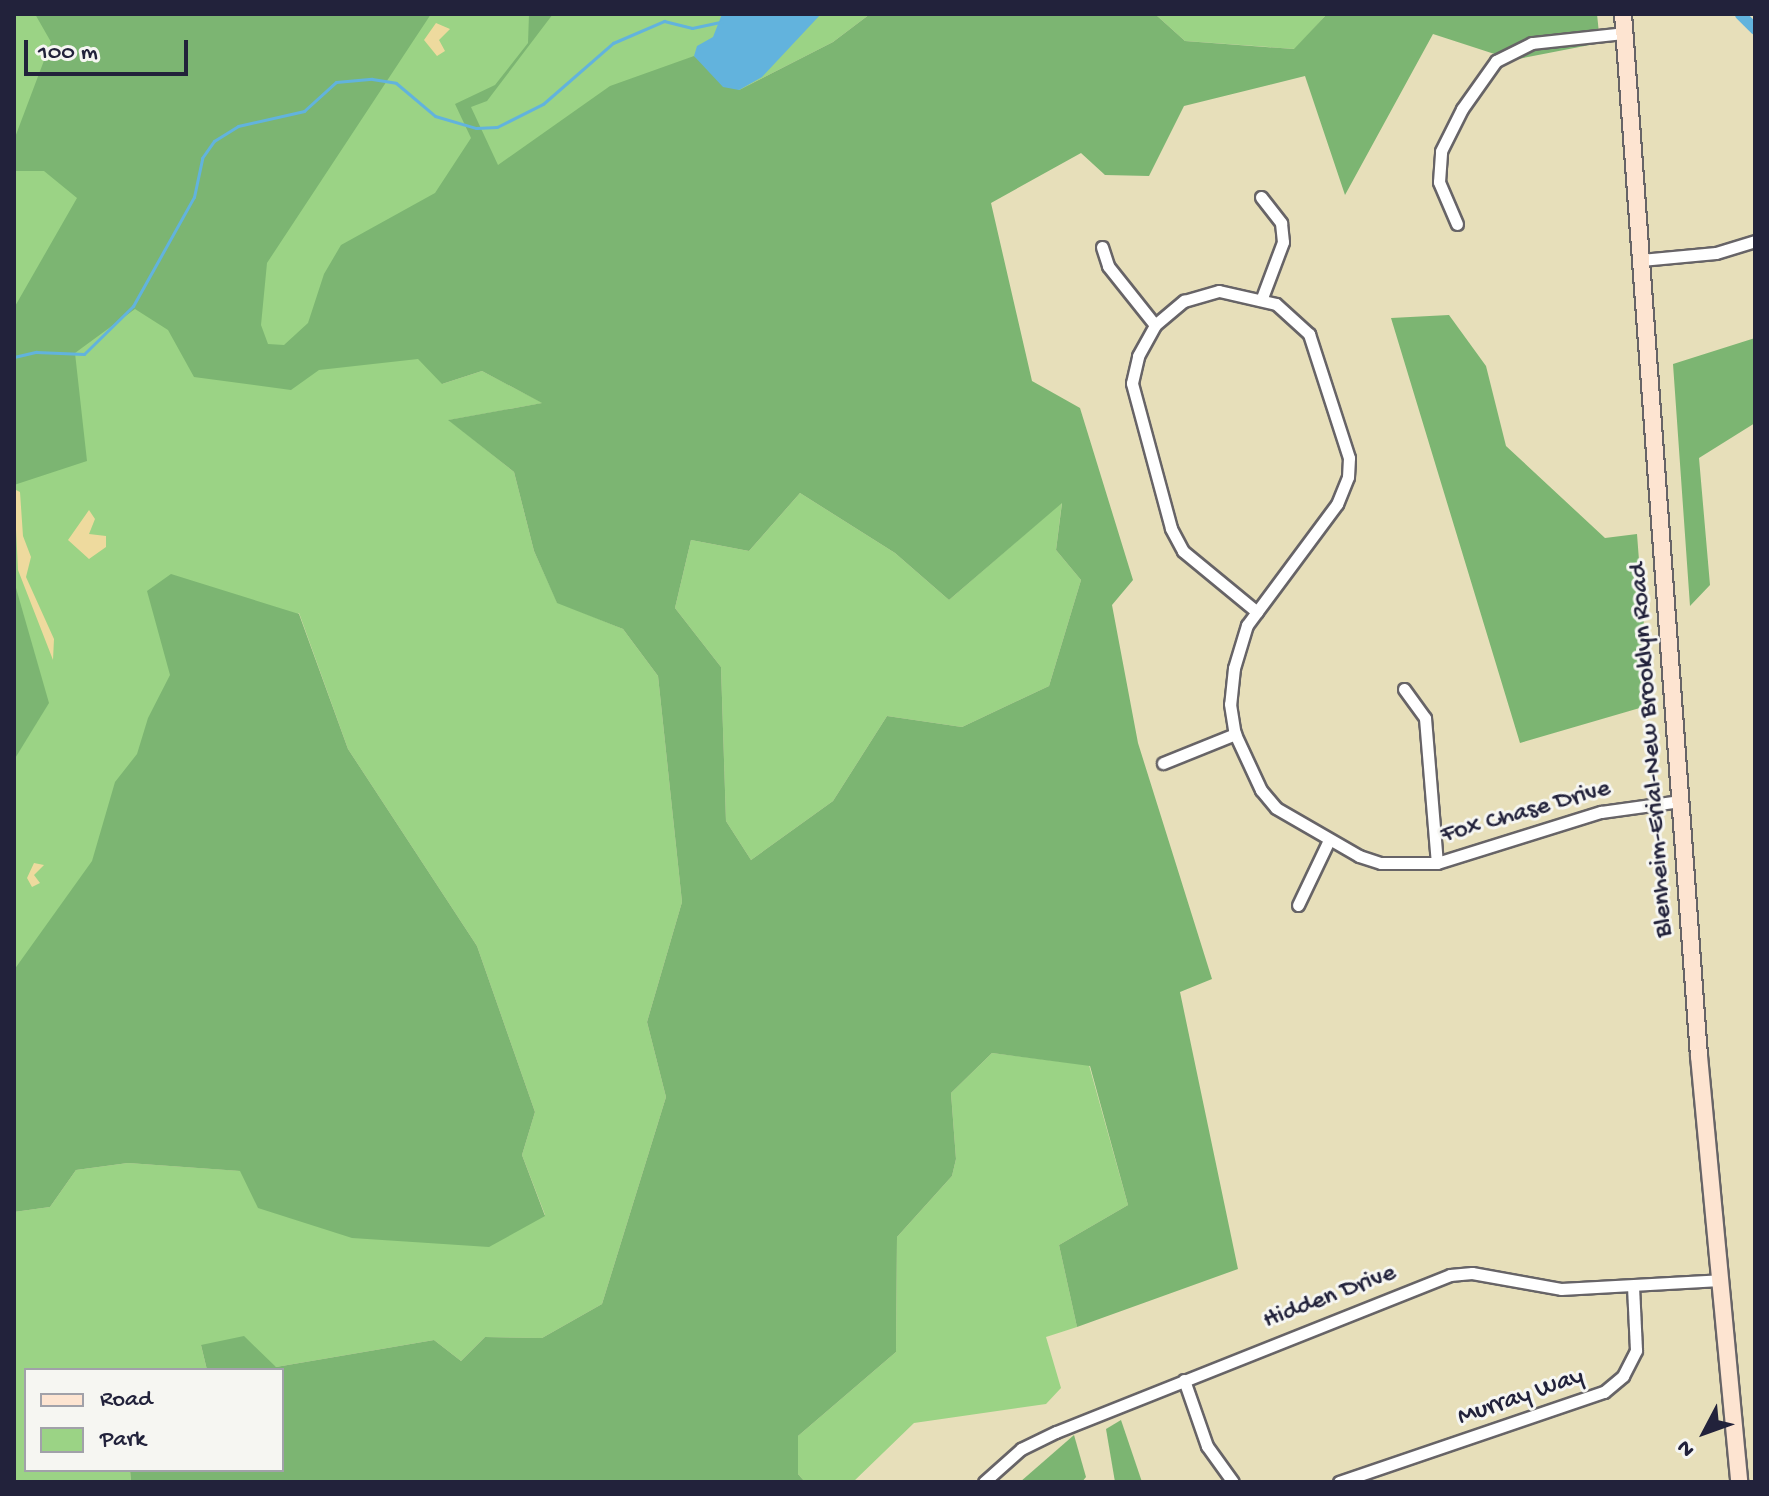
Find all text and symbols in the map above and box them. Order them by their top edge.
scale bar [28,24,192,74]
text: 100 m [38,39,98,68]
street label: Blenheim-Erial-New Brooklyn Road [1624,562,1682,938]
street label: Fox Chase Drive [1438,774,1614,852]
street label: Hidden Drive [1259,1258,1401,1338]
street label: Murray Way [1454,1362,1588,1434]
legend [24,1368,284,1472]
text: Road [100,1386,152,1415]
north arrow [1665,1392,1745,1472]
text: Park [100,1426,146,1455]
text: N [1672,1434,1701,1462]

